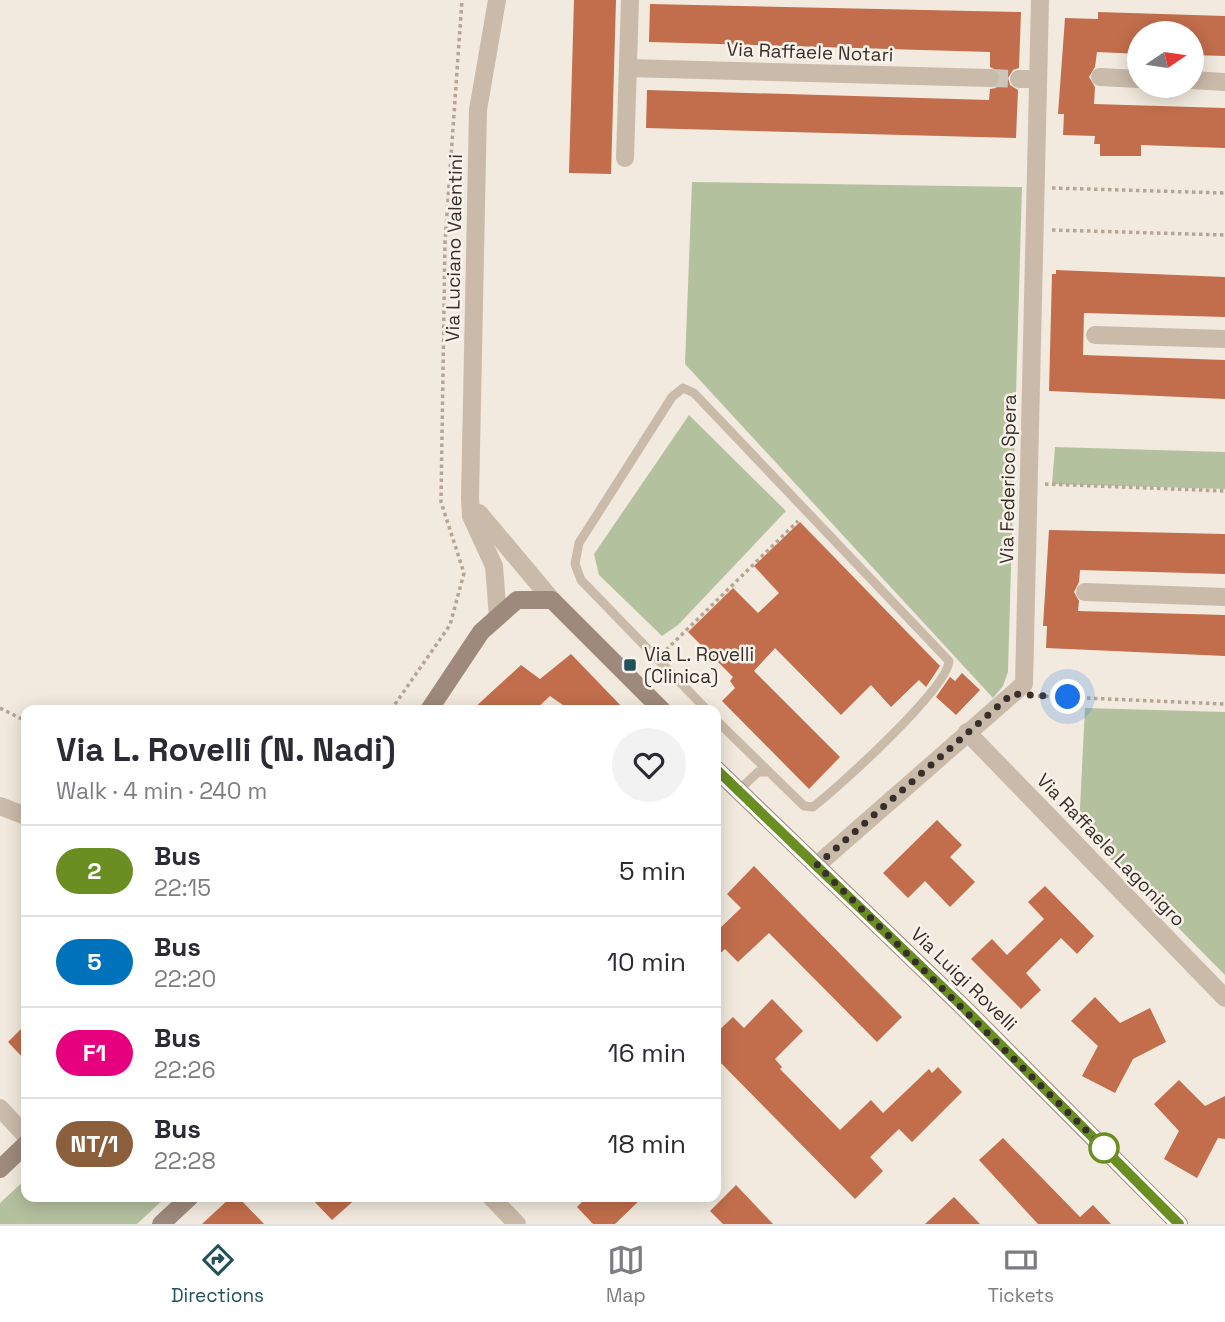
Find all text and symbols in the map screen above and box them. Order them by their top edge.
north arrow [1127,21,1204,98]
map controls [1127,21,1204,98]
street label: Via Raffaele Notari [726,37,894,67]
street label: Via Luciano Valentini [440,154,468,342]
street label: Via Federico Spera [994,394,1022,564]
place label: Via L. Rovelli (Clinica) [644,642,754,689]
marker: Via L. Rovelli (Clinica) [622,657,638,673]
your location [1050,679,1085,714]
button: heart [612,728,686,802]
text: Via L. Rovelli (N. Nadi) [56,729,396,771]
street label: Via Raffaele Lagonigro [1031,768,1191,932]
text: Walk · 4 min · 240 m [56,776,267,806]
text: Bus [154,839,201,873]
text: 5 min [619,854,686,888]
text: 2 [87,855,102,886]
text: 22:15 [154,873,211,903]
street label: Via Luigi Rovelli [905,922,1023,1036]
text: Bus [154,930,201,964]
text: 10 min [607,945,686,979]
text: 5 [87,946,102,977]
text: 22:20 [154,964,216,994]
text: Bus [154,1021,201,1055]
text: 16 min [608,1036,686,1070]
text: F1 [83,1037,106,1068]
text: 22:26 [154,1055,216,1085]
text: Bus [154,1112,201,1146]
text: 18 min [608,1127,686,1161]
text: NT/1 [70,1128,119,1159]
unlabelled marker [1089,1133,1119,1163]
text: 22:28 [154,1146,216,1176]
tab: Directions [171,1241,264,1308]
tab: Map [606,1241,646,1308]
tab: Tickets [988,1241,1054,1308]

